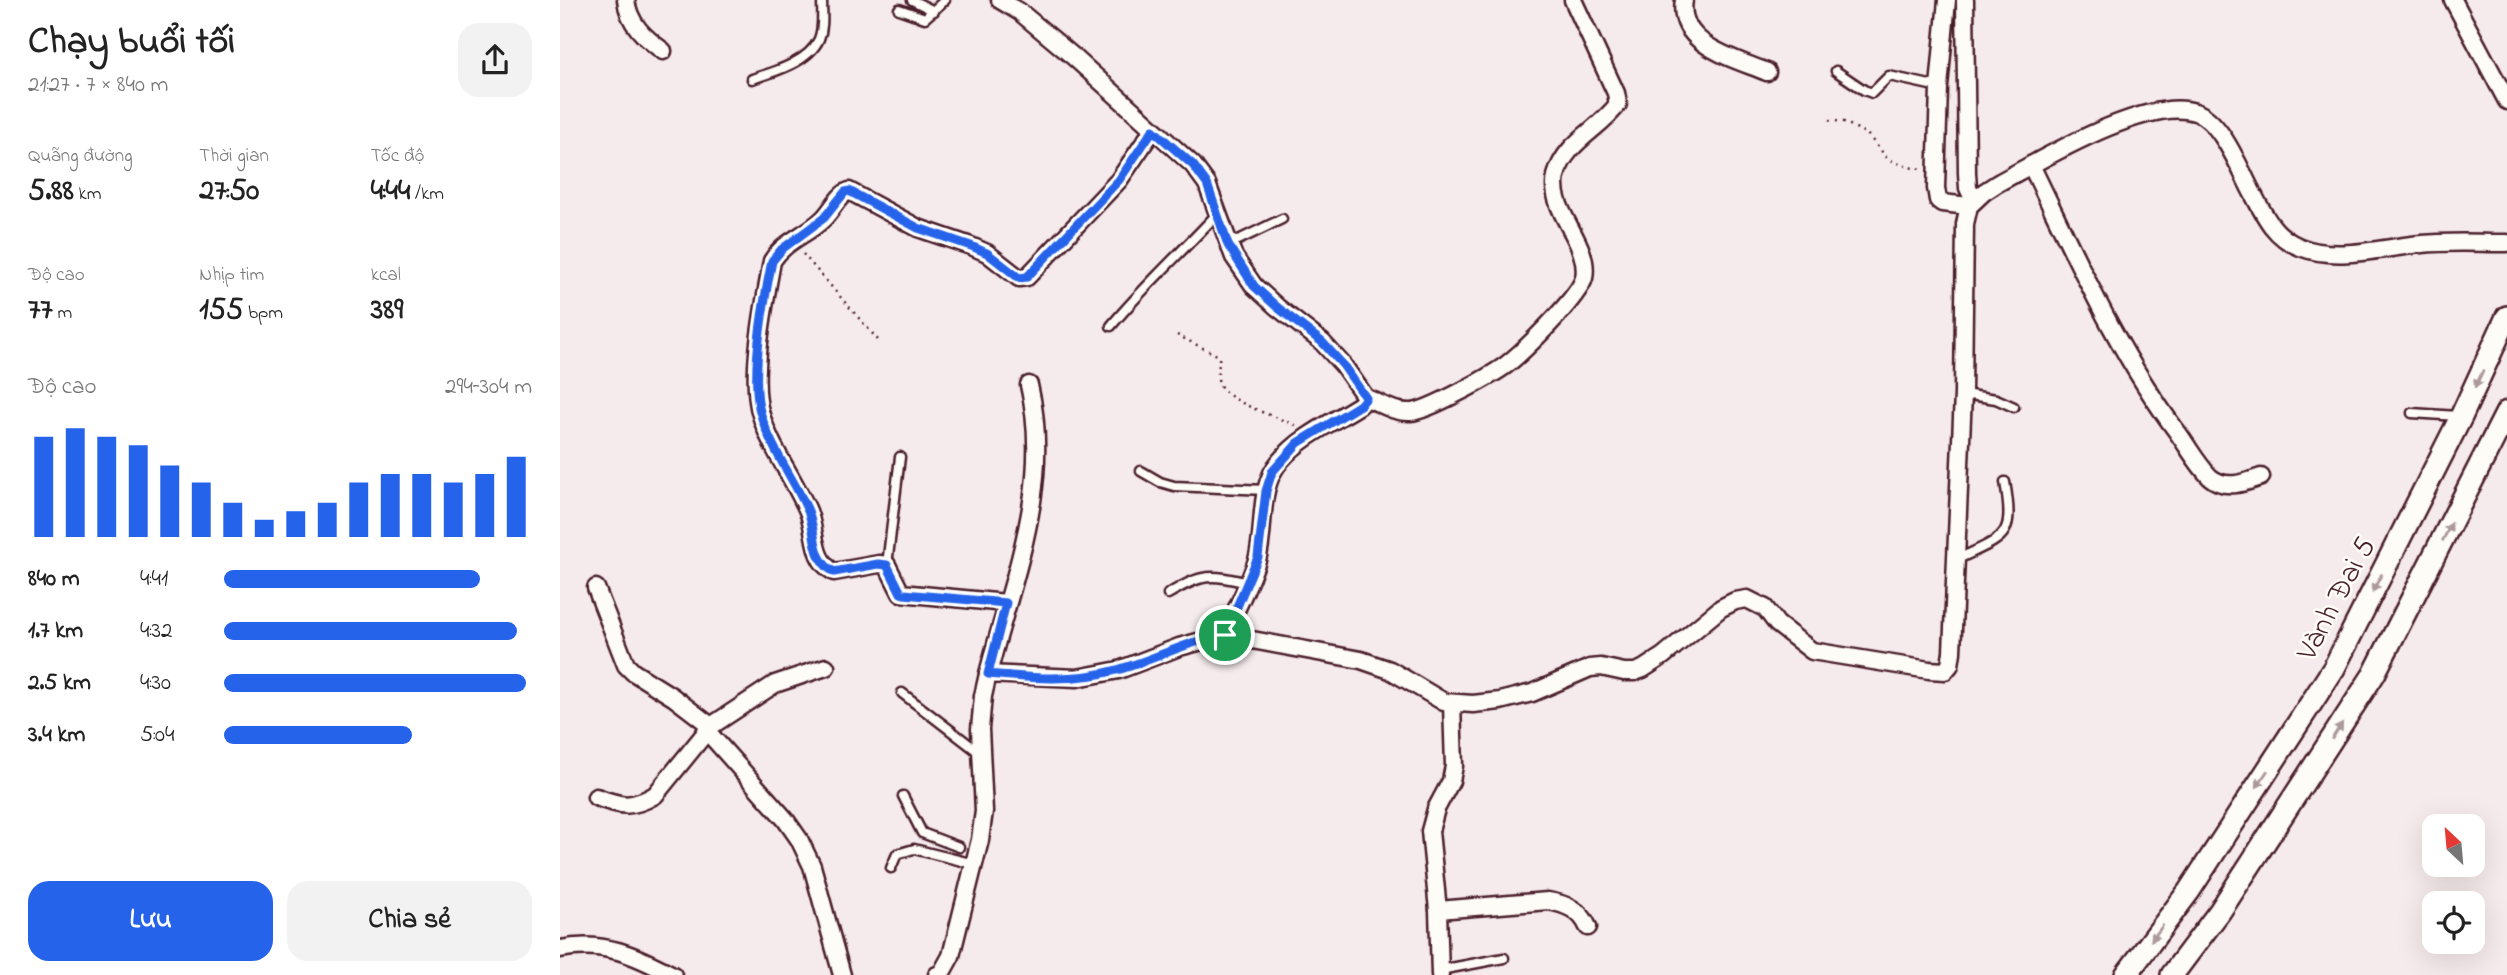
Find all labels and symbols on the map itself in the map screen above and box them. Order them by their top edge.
one-way arrow [2473,369,2484,389]
one-way arrow [2441,522,2452,542]
street label: Vành Đai 5 [2286,530,2389,670]
one-way arrow [2372,573,2383,593]
pin [1195,605,1255,665]
one-way arrow [2330,721,2343,740]
one-way arrow [2255,770,2269,788]
north arrow [2422,814,2485,877]
one-way arrow [2151,924,2165,942]

